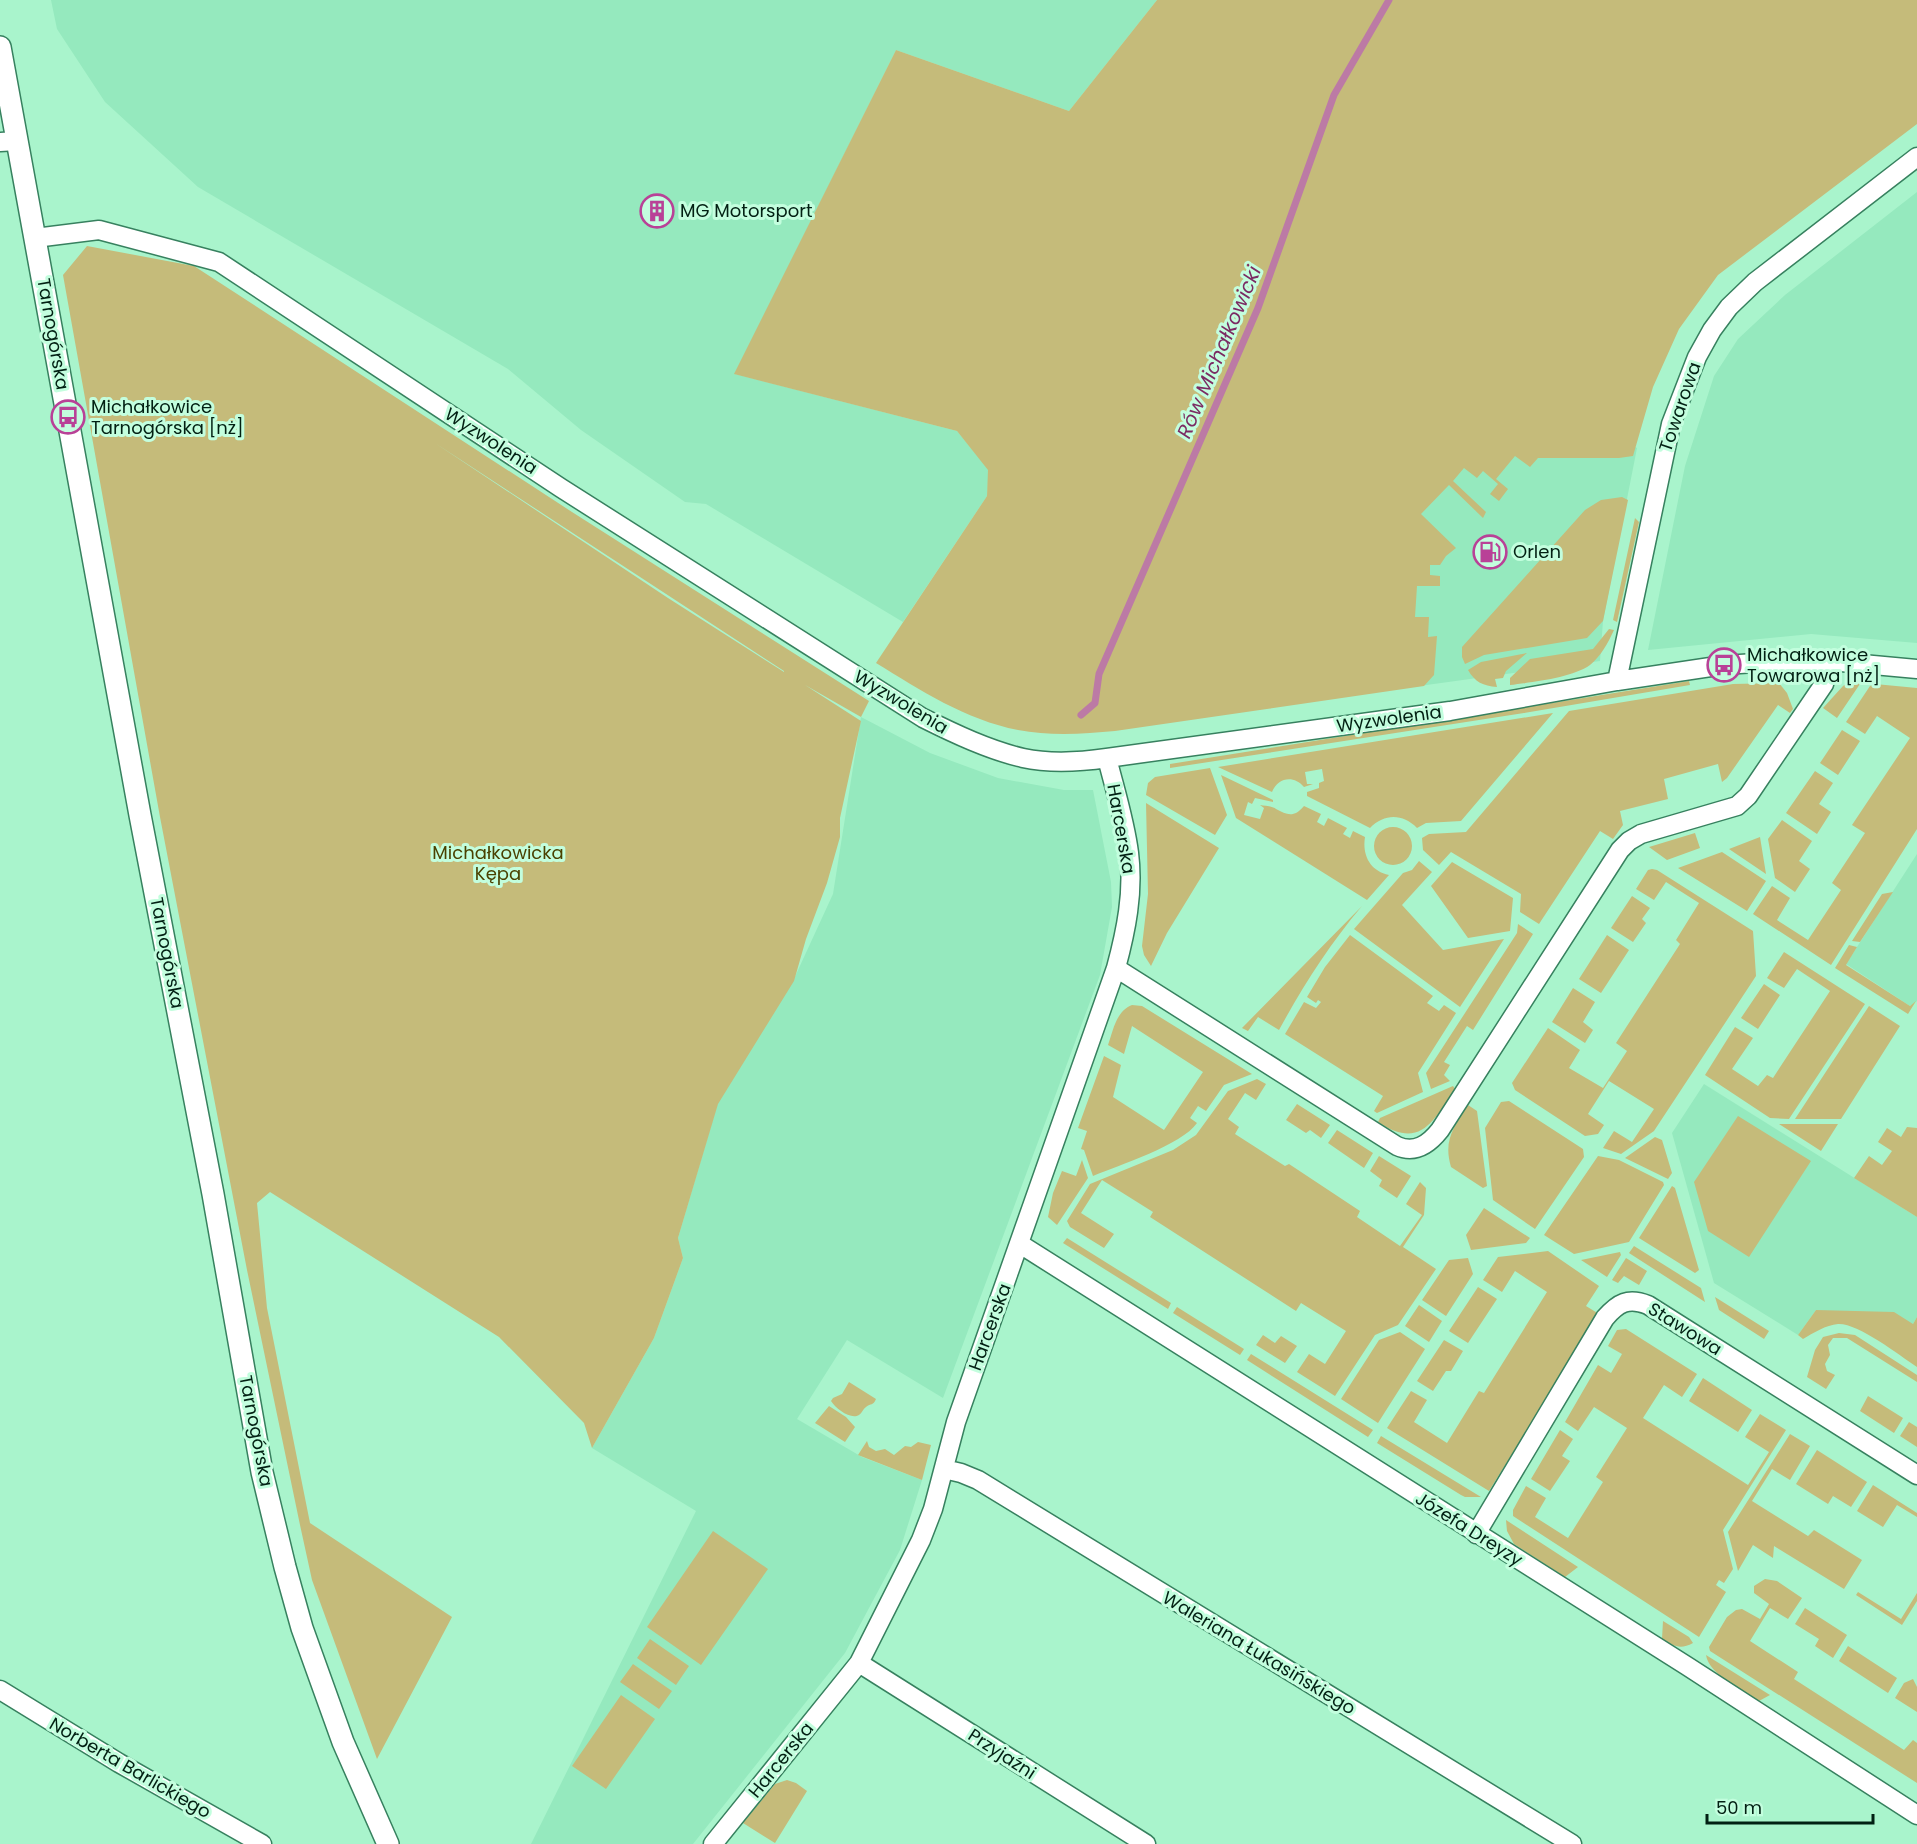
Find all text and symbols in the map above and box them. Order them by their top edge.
building icon: MG Motorsport [639,193,675,229]
place label: MG Motorsport [680,198,812,223]
water label: Rów Michałkowicki [1170,261,1268,442]
street label: Tarnogórska [31,276,76,392]
street label: Towarowa [1653,359,1707,455]
place label: Michałkowice Tarnogórska [nż] [91,394,244,440]
bus stop icon: Michałkowice Tarnogórska [nż] [50,399,86,435]
street label: Wyzwolenia [440,401,542,480]
fuel station icon: Orlen [1472,534,1508,570]
place label: Orlen [1513,539,1561,564]
place label: Michałkowice Towarowa [nż] [1747,642,1880,688]
bus stop icon: Michałkowice Towarowa [nż] [1706,647,1742,683]
street label: Wyzwolenia [849,664,953,740]
street label: Wyzwolenia [1335,699,1443,738]
street label: Harcerska [1101,782,1142,876]
park label: Michałkowicka Kępa [432,840,564,886]
street label: Tarnogórska [144,895,191,1011]
street label: Harcerska [962,1280,1017,1374]
street label: Stawowa [1644,1296,1727,1361]
street label: Tarnogórska [233,1373,280,1489]
street label: Józefa Dreyzy [1411,1486,1528,1572]
street label: Waleriana Łukasińskiego [1158,1585,1361,1720]
street label: Norberta Barlickiego [45,1711,216,1824]
street label: Harcerska [742,1716,819,1803]
street label: Przyjaźni [963,1722,1041,1785]
scale bar [1707,1787,1874,1825]
text: 50 m [1716,1795,1762,1820]

